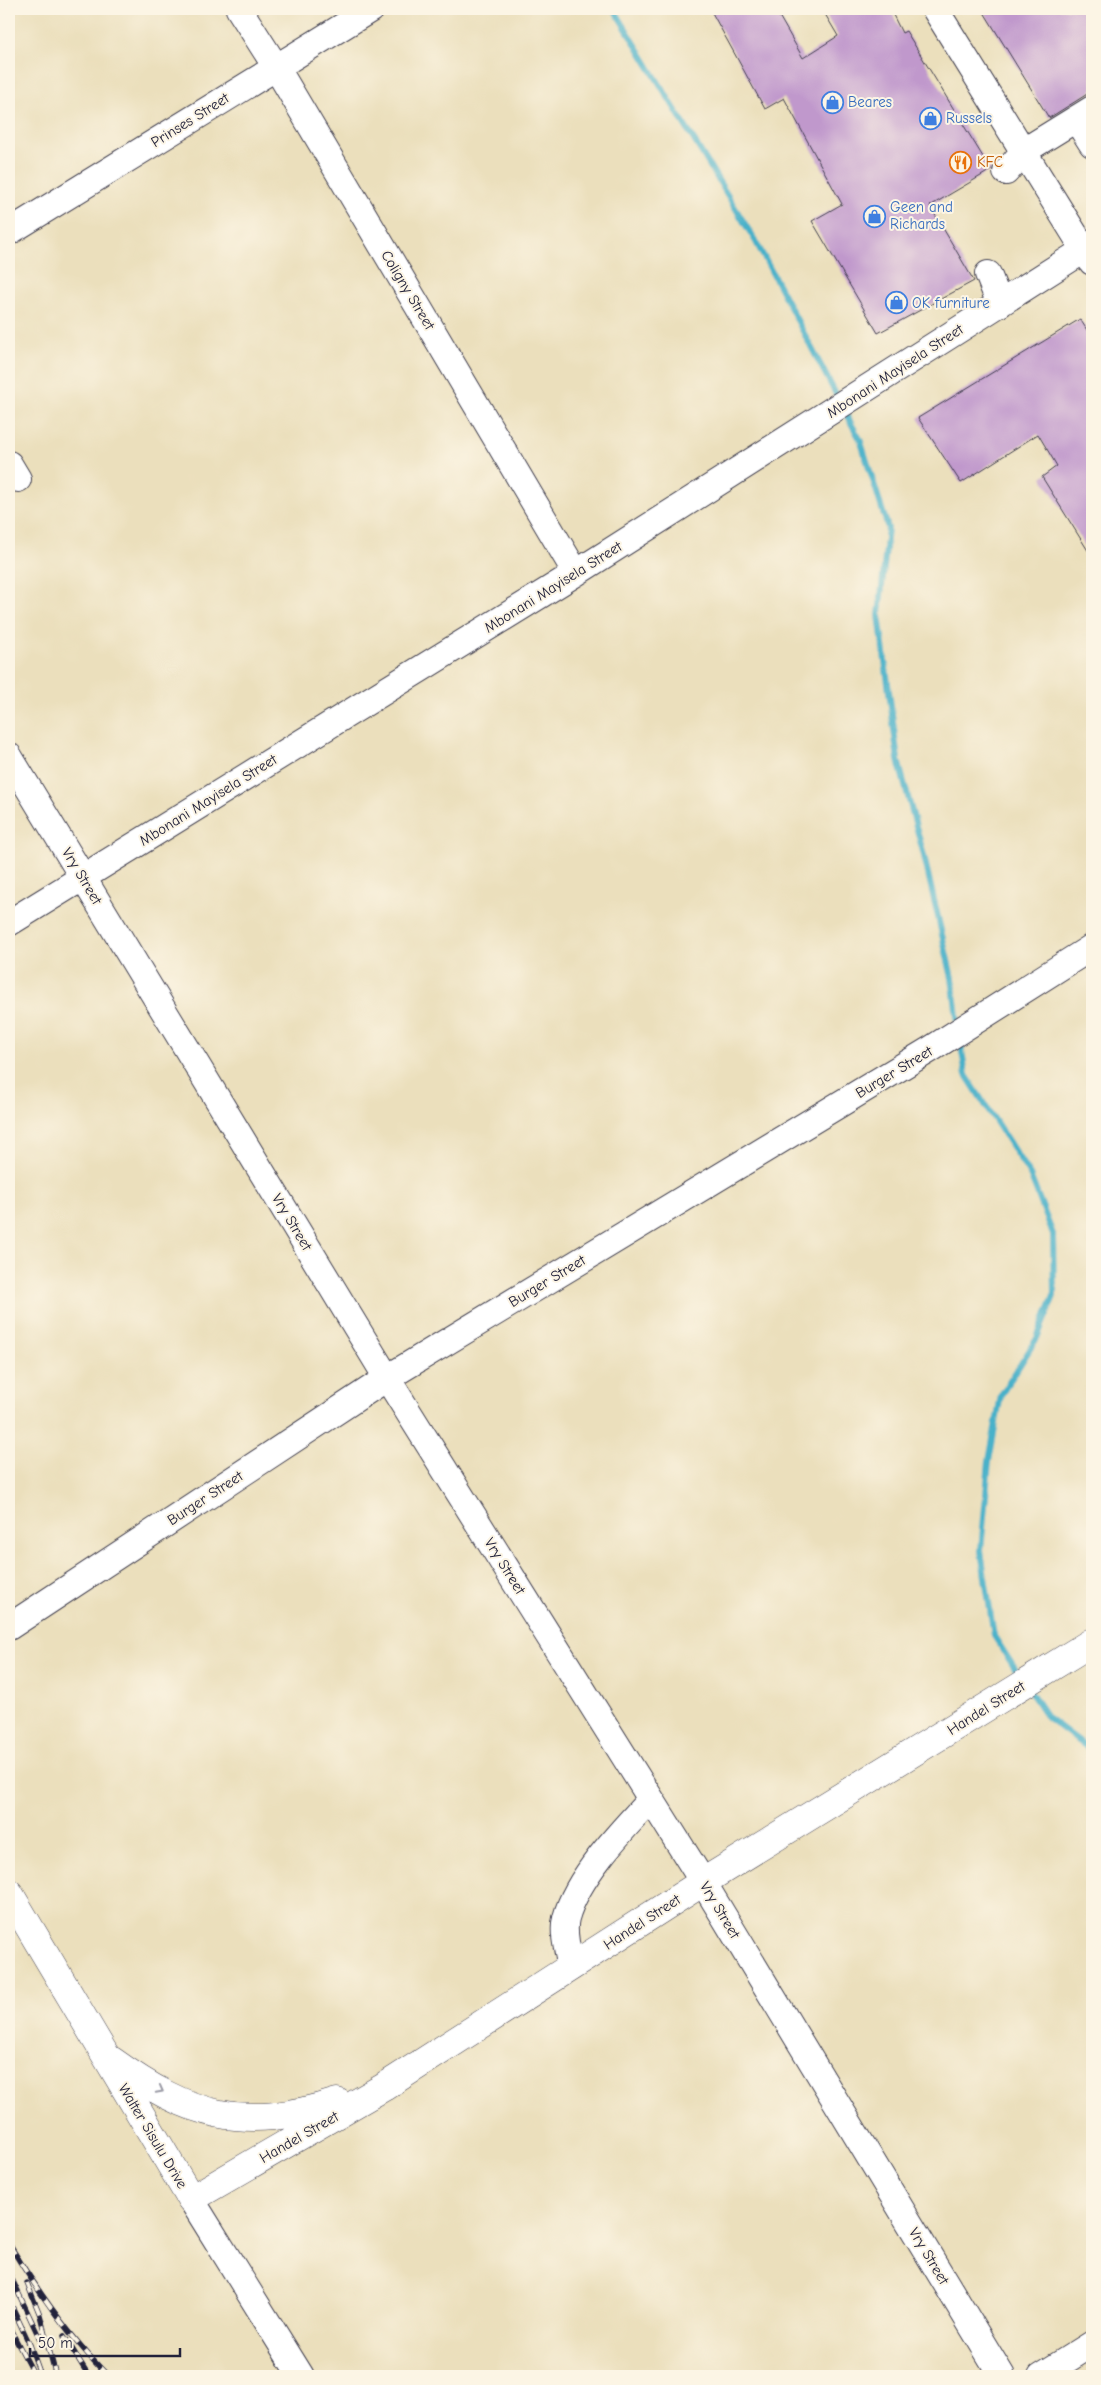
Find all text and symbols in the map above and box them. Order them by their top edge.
street label: Prinses Street [148,89,233,151]
shop icon: Beares [820,90,844,114]
place label: Beares [848,93,892,111]
shop icon: Russels [918,106,942,130]
place label: Russels [946,109,992,127]
restaurant icon: KFC [949,150,973,174]
place label: KFC [977,153,1003,171]
place label: Geen and Richards [890,198,953,233]
shop icon: Geen and Richards [862,204,886,228]
street label: Coligny Street [377,247,439,334]
shop icon: OK furniture [884,291,908,315]
place label: OK furniture [912,294,990,312]
street label: Mbonani Mayisela Street [823,320,967,422]
street label: Mbonani Mayisela Street [481,537,626,637]
street label: Mbonani Mayisela Street [136,750,281,850]
street label: Vry Street [58,844,106,908]
street label: Burger Street [852,1042,936,1102]
street label: Vry Street [268,1190,316,1254]
street label: Burger Street [505,1251,589,1311]
street label: Burger Street [164,1467,247,1529]
street label: Vry Street [481,1534,530,1598]
street label: Handel Street [944,1677,1029,1739]
street label: Vry Street [696,1878,744,1942]
street label: Handel Street [600,1890,684,1954]
street label: Walter Sisulu Drive [115,2080,192,2192]
one-way arrow [154,2084,163,2094]
street label: Handel Street [256,2107,342,2167]
street label: Vry Street [905,2224,953,2288]
scale bar [30,2325,180,2357]
text: 50 m [38,2334,73,2352]

